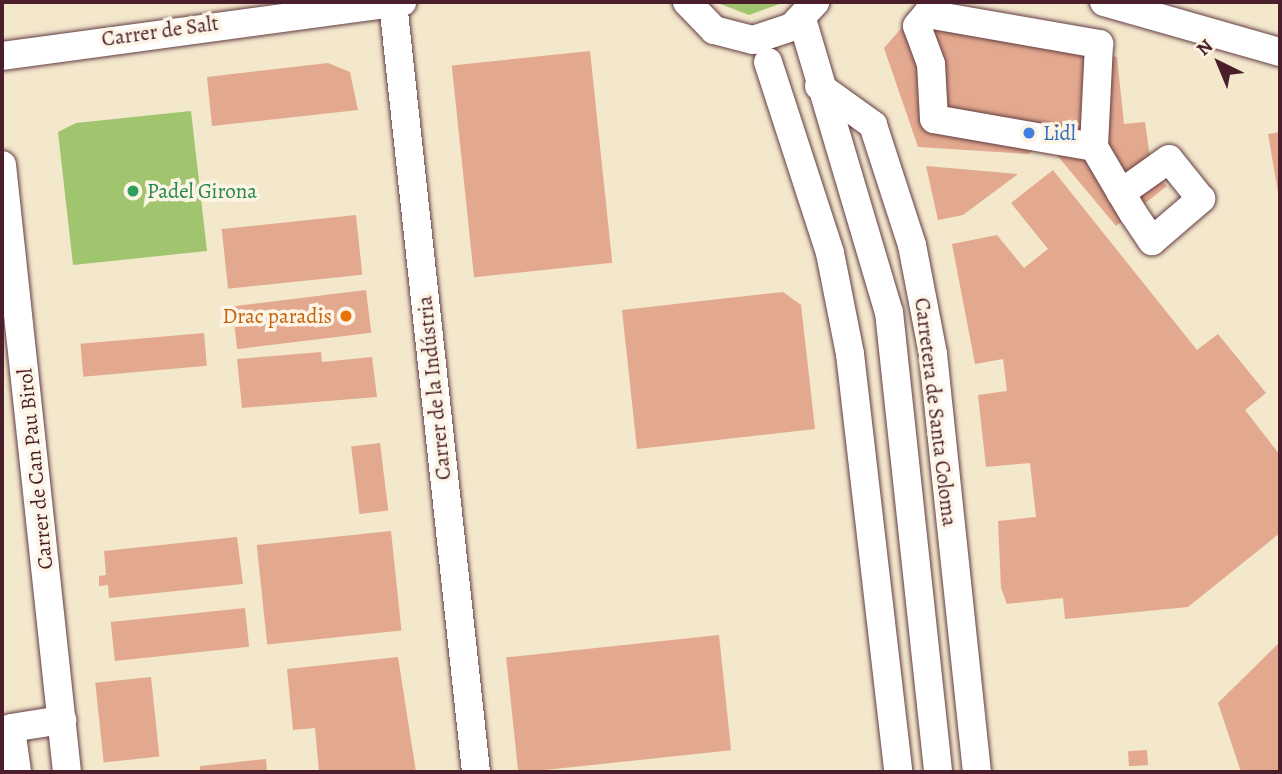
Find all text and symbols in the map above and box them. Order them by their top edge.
street label: Carrer de Salt [100,10,220,52]
north arrow [1184,28,1254,98]
text: N [1191,33,1219,62]
place label: Lidl [1043,120,1076,146]
marker: Lidl [1021,125,1037,141]
place label: Padel Girona [147,178,257,204]
marker: Padel Girona [125,183,141,199]
street label: Carrer de la Indústria [412,295,456,481]
street label: Carretera de Santa Coloma [909,296,963,528]
place label: Drac paradis [222,303,332,329]
marker: Drac paradis [338,308,354,324]
street label: Carrer de Can Pau Birol [12,367,58,571]

